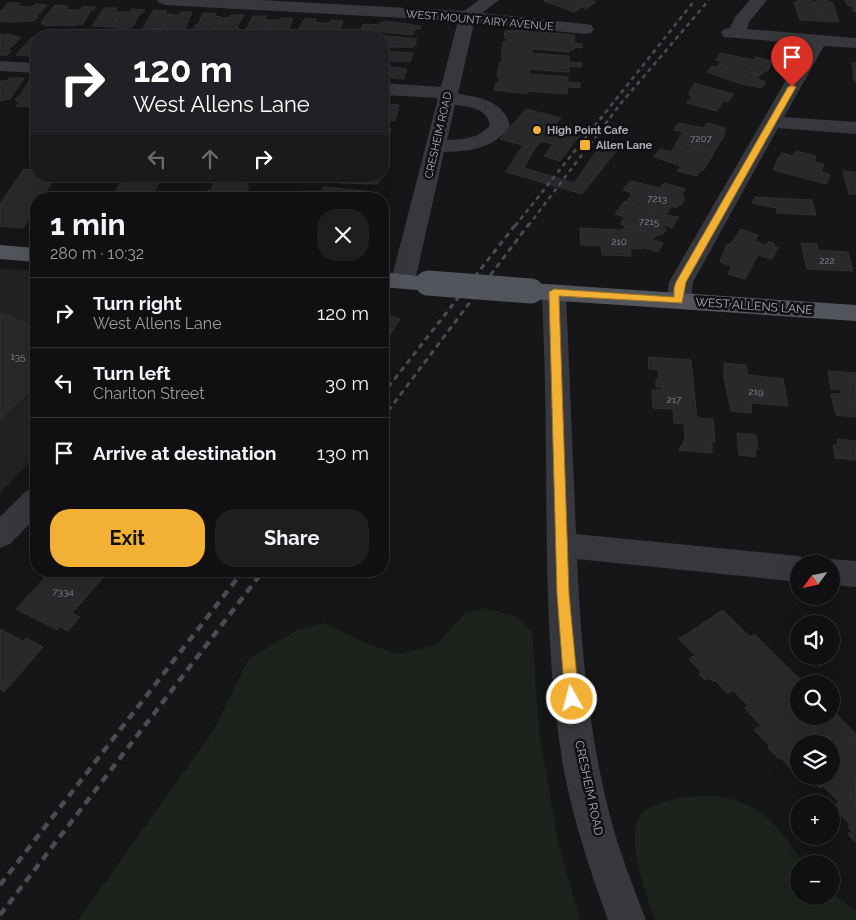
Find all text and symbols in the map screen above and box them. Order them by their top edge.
street label: WEST MOUNT AIRY AVENUE [406,8,555,33]
pin [771,36,813,87]
icon: arrive [778,43,806,71]
text: 120 m [133,49,233,90]
icon: right [50,50,115,115]
street label: CRESHEIM ROAD [422,90,455,180]
text: West Allens Lane [133,91,310,117]
marker: High Point Cafe [531,124,543,136]
place label: High Point Cafe [547,124,629,137]
house number: 7207 [690,133,713,144]
marker: Allen Lane [578,138,592,152]
place label: Allen Lane [596,139,653,152]
icon: left [143,145,171,173]
icon: ahead [196,145,224,173]
icon: right [249,145,277,173]
house number: 7213 [647,193,667,204]
text: 1 min [50,207,126,242]
button: close [317,209,369,261]
house number: 7215 [639,216,660,227]
house number: 210 [611,236,627,247]
text: 280 m · 10:32 [50,244,144,263]
house number: 222 [819,255,835,266]
text: Turn right [93,292,182,314]
street label: WEST ALLENS LANE [695,295,813,317]
icon: right [50,299,78,327]
text: 120 m [317,302,369,324]
text: West Allens Lane [93,314,222,333]
house number: 135 [10,351,26,362]
text: Turn left [93,362,170,384]
icon: left [50,369,78,397]
text: 30 m [325,372,369,394]
text: Charlton Street [93,384,205,403]
house number: 219 [748,386,764,397]
house number: 217 [667,394,682,405]
icon: arrive [50,439,78,467]
text: Arrive at destination [93,442,277,464]
text: 130 m [317,442,369,464]
button: Exit [50,509,205,567]
button: Share [215,509,369,567]
north arrow [790,555,840,605]
map controls [790,555,840,905]
house number: 7334 [52,586,74,597]
button: sound [790,615,840,665]
position arrow [545,672,597,724]
button: search [790,675,840,725]
button: layers [790,735,840,785]
street label: CRESHEIM ROAD [572,739,606,837]
button: + [790,795,840,845]
button: − [790,855,840,905]

